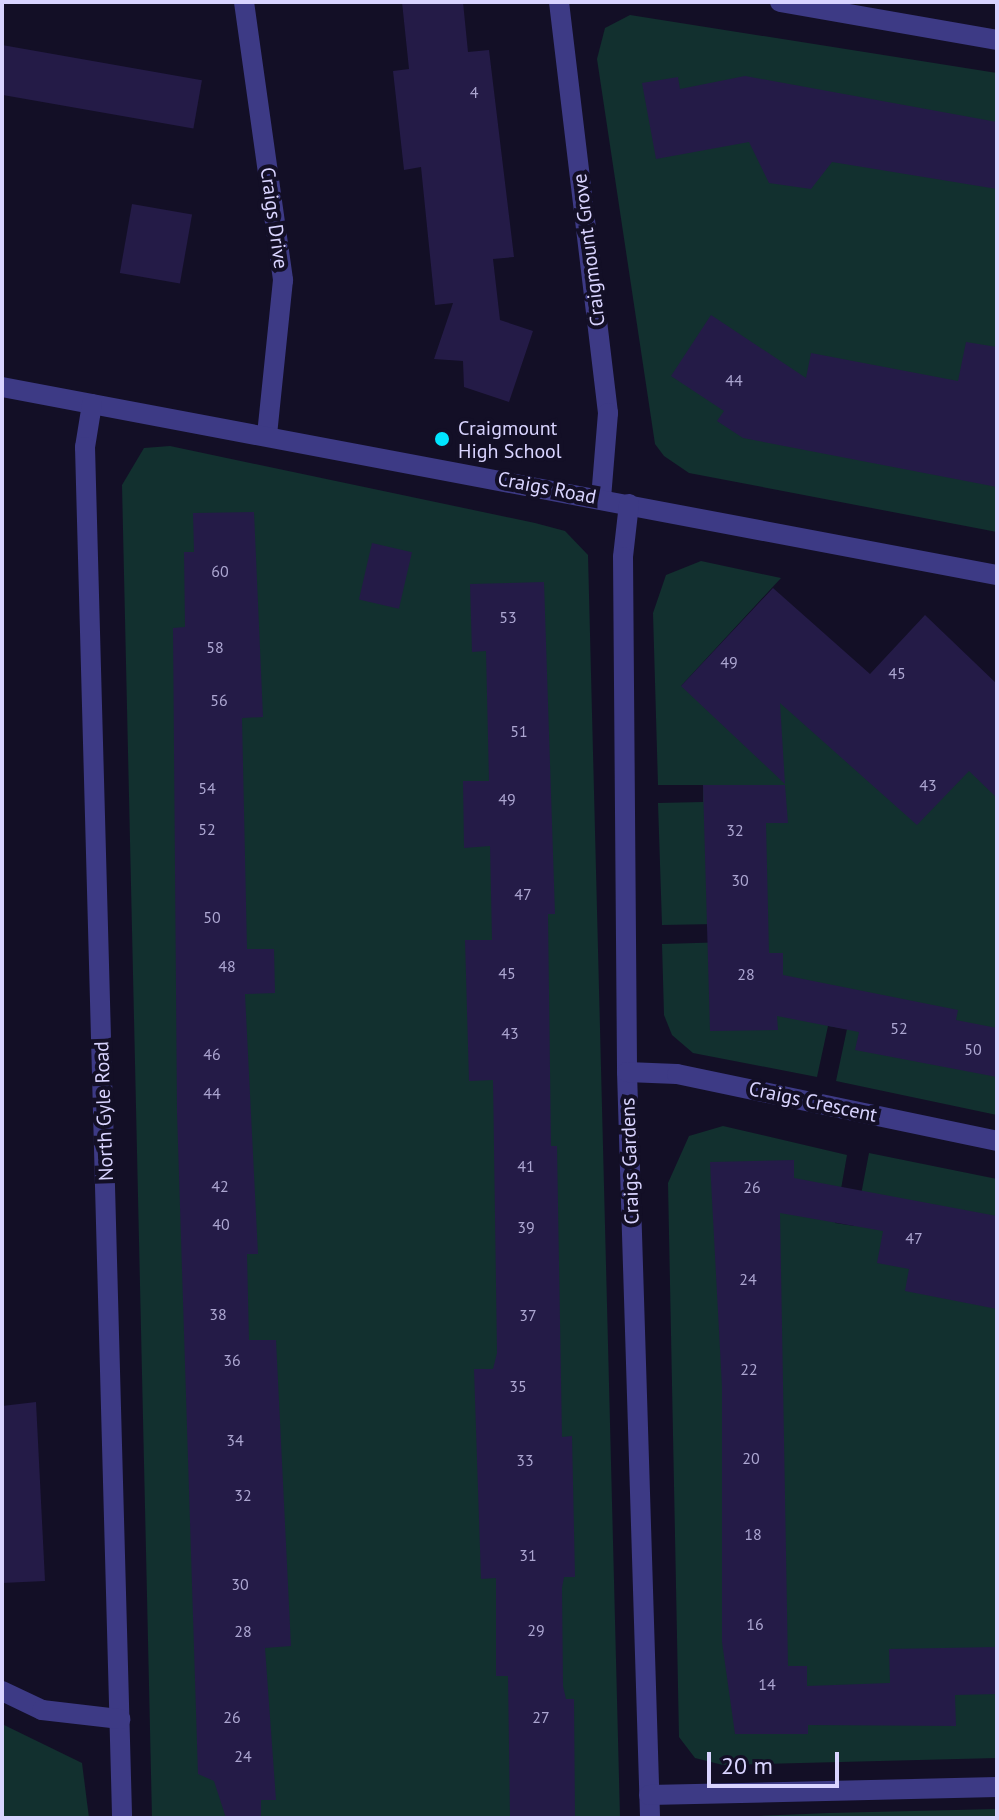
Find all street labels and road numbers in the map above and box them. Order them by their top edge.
street label: Craigs Drive [255,166,293,270]
street label: Craigmount Grove [568,172,610,328]
street label: Craigs Road [496,467,598,509]
street label: North Gyle Road [90,1041,118,1181]
street label: Craigs Crescent [747,1077,879,1127]
street label: Craigs Gardens [616,1097,644,1225]

